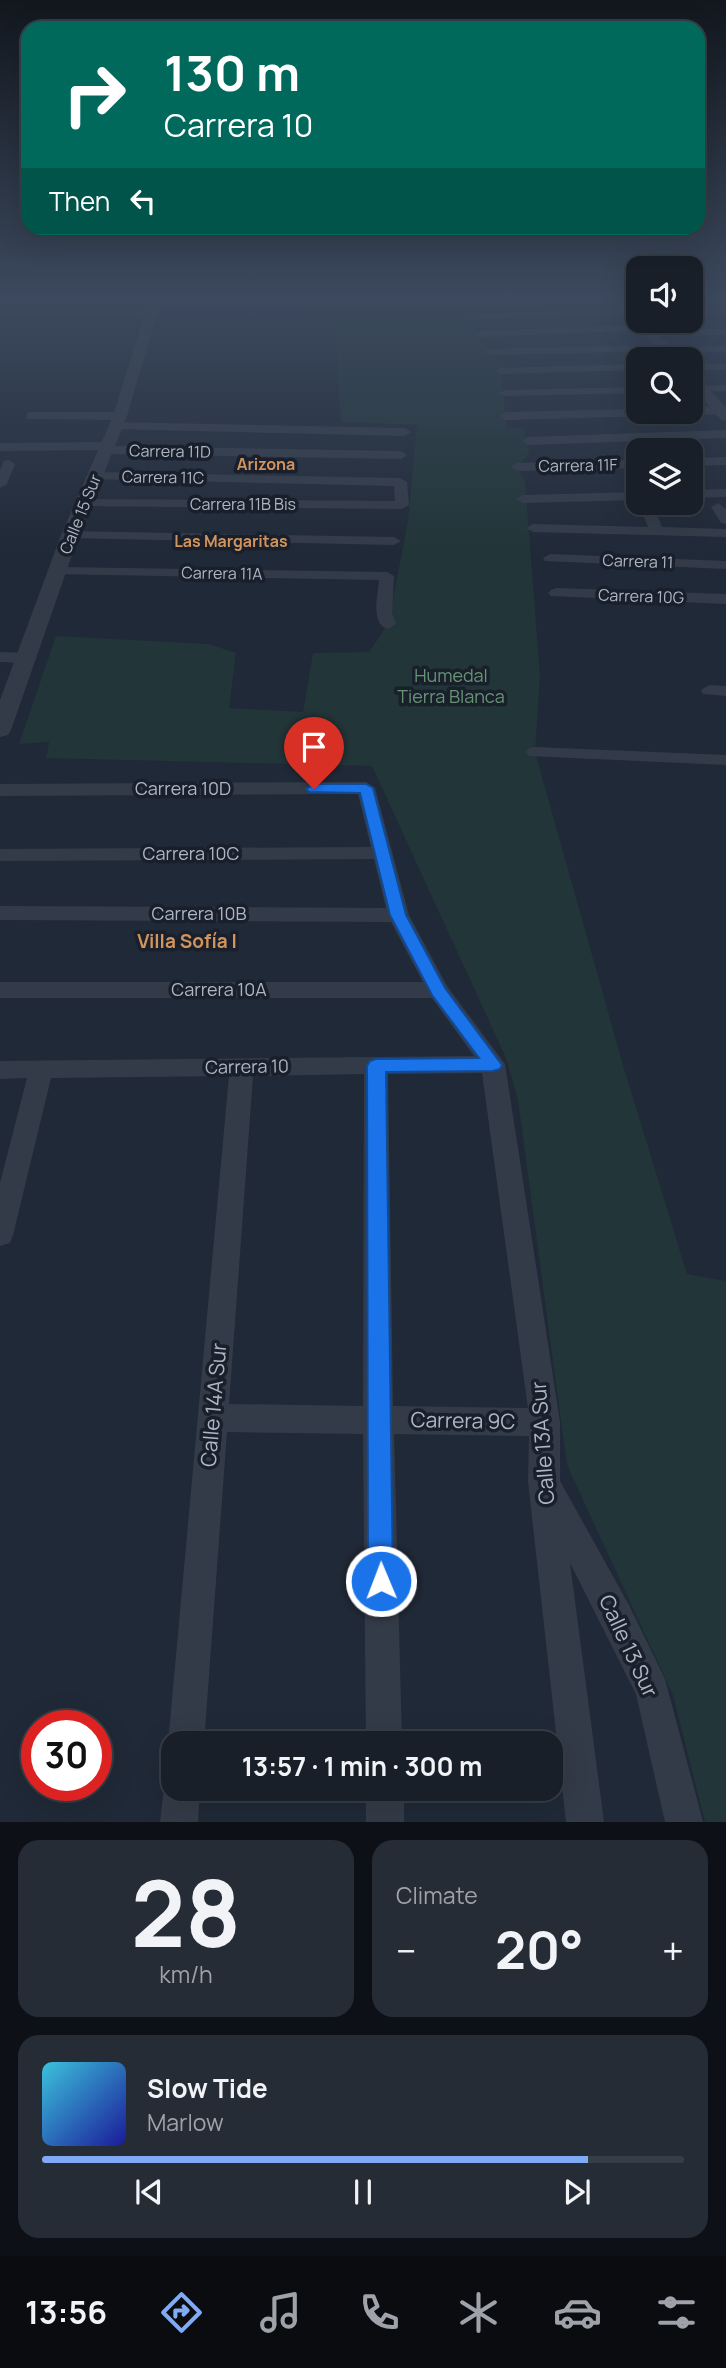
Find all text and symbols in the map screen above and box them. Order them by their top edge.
text: 130 m [164,39,300,106]
icon: right [49,49,140,140]
text: Carrera 10 [164,103,313,147]
icon: left [124,182,162,220]
text: Then [49,183,110,219]
map controls [626,256,703,515]
button: sound [626,256,703,333]
button: search [626,347,703,424]
button: layers [626,438,703,515]
street label: Carrera 11D [129,439,211,463]
district label: Arizona [237,453,295,475]
street label: Carrera 11F [538,453,618,477]
street label: Carrera 11C [122,465,204,489]
street label: Calle 15 Sur [54,471,106,557]
street label: Carrera 11B Bis [190,493,296,515]
district label: Las Margaritas [174,530,288,552]
street label: Carrera 11 [602,549,674,573]
street label: Carrera 11A [181,561,263,585]
street label: Carrera 10G [598,584,684,608]
park label: Humedal Tierra Blanca [397,663,505,708]
pin [284,717,344,789]
icon: arrive [295,728,333,766]
street label: Carrera 10D [135,776,231,800]
street label: Carrera 10C [143,841,240,865]
street label: Carrera 10B [152,901,246,925]
district label: Villa Sofía I [137,928,237,954]
street label: Carrera 10A [171,977,267,1001]
street label: Carrera 10 [205,1053,289,1079]
street label: Calle 14A Sur [194,1341,232,1468]
street label: Calle 13A Sur [524,1380,560,1506]
street label: Carrera 9C [410,1405,516,1435]
position arrow [344,1544,418,1618]
street label: Calle 13 Sur [593,1590,665,1702]
speed limit sign: 30 [21,1710,112,1801]
text: 13:57 · 1 min · 300 m [242,1748,482,1784]
text: 28 [131,1850,241,1974]
text: Climate [396,1879,478,1911]
text: 20° [495,1914,584,1985]
text: − [396,1924,417,1976]
text: + [662,1924,684,1976]
text: km/h [159,1958,213,1990]
text: Slow Tide [147,2070,268,2106]
text: Marlow [147,2106,224,2138]
icon: previous [130,2173,168,2211]
icon: pause [344,2173,382,2211]
icon: next [558,2173,596,2211]
icon: directions [157,2288,206,2337]
icon: music [256,2288,305,2337]
icon: phone [355,2288,404,2337]
icon: climate [454,2288,503,2337]
icon: car [553,2288,602,2337]
icon: filters [652,2288,701,2337]
text: 13:56 [25,2290,107,2334]

